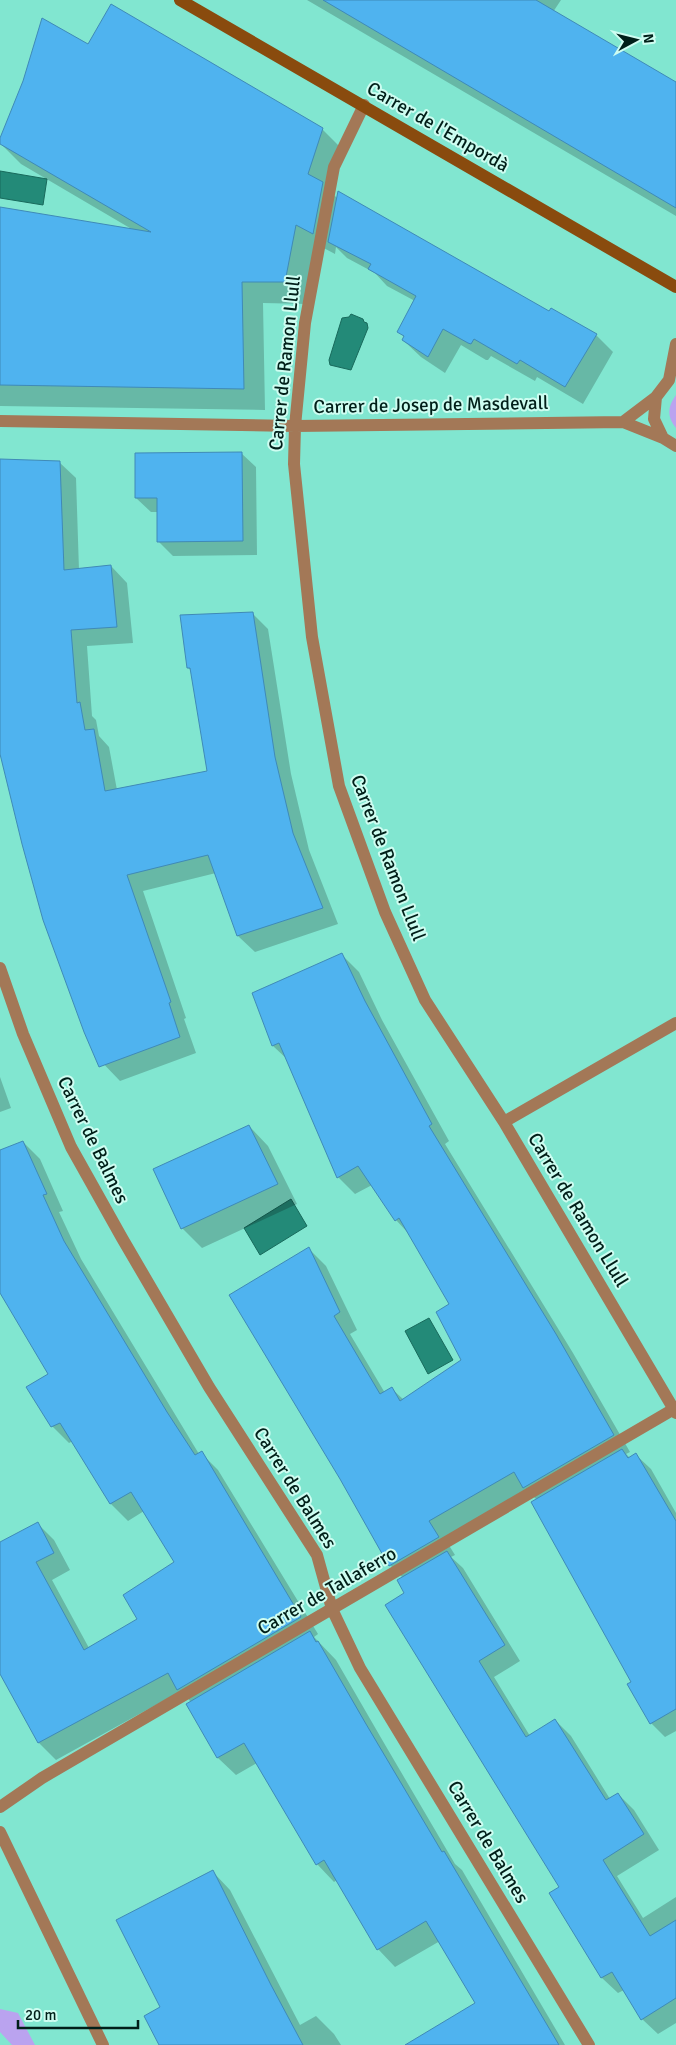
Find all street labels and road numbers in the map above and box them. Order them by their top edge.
street label: Carrer de l'Empordà [363,77,513,177]
street label: Carrer de Ramon Llull [264,274,306,452]
street label: Carrer de Josep de Masdevall [313,391,549,419]
street label: Carrer de Ramon Llull [345,772,431,944]
street label: Carrer de Balmes [52,1072,134,1208]
street label: Carrer de Ramon Llull [522,1128,634,1292]
street label: Carrer de Balmes [248,1423,342,1553]
street label: Carrer de Tallaferro [253,1541,401,1641]
street label: Carrer de Balmes [442,1776,534,1908]

